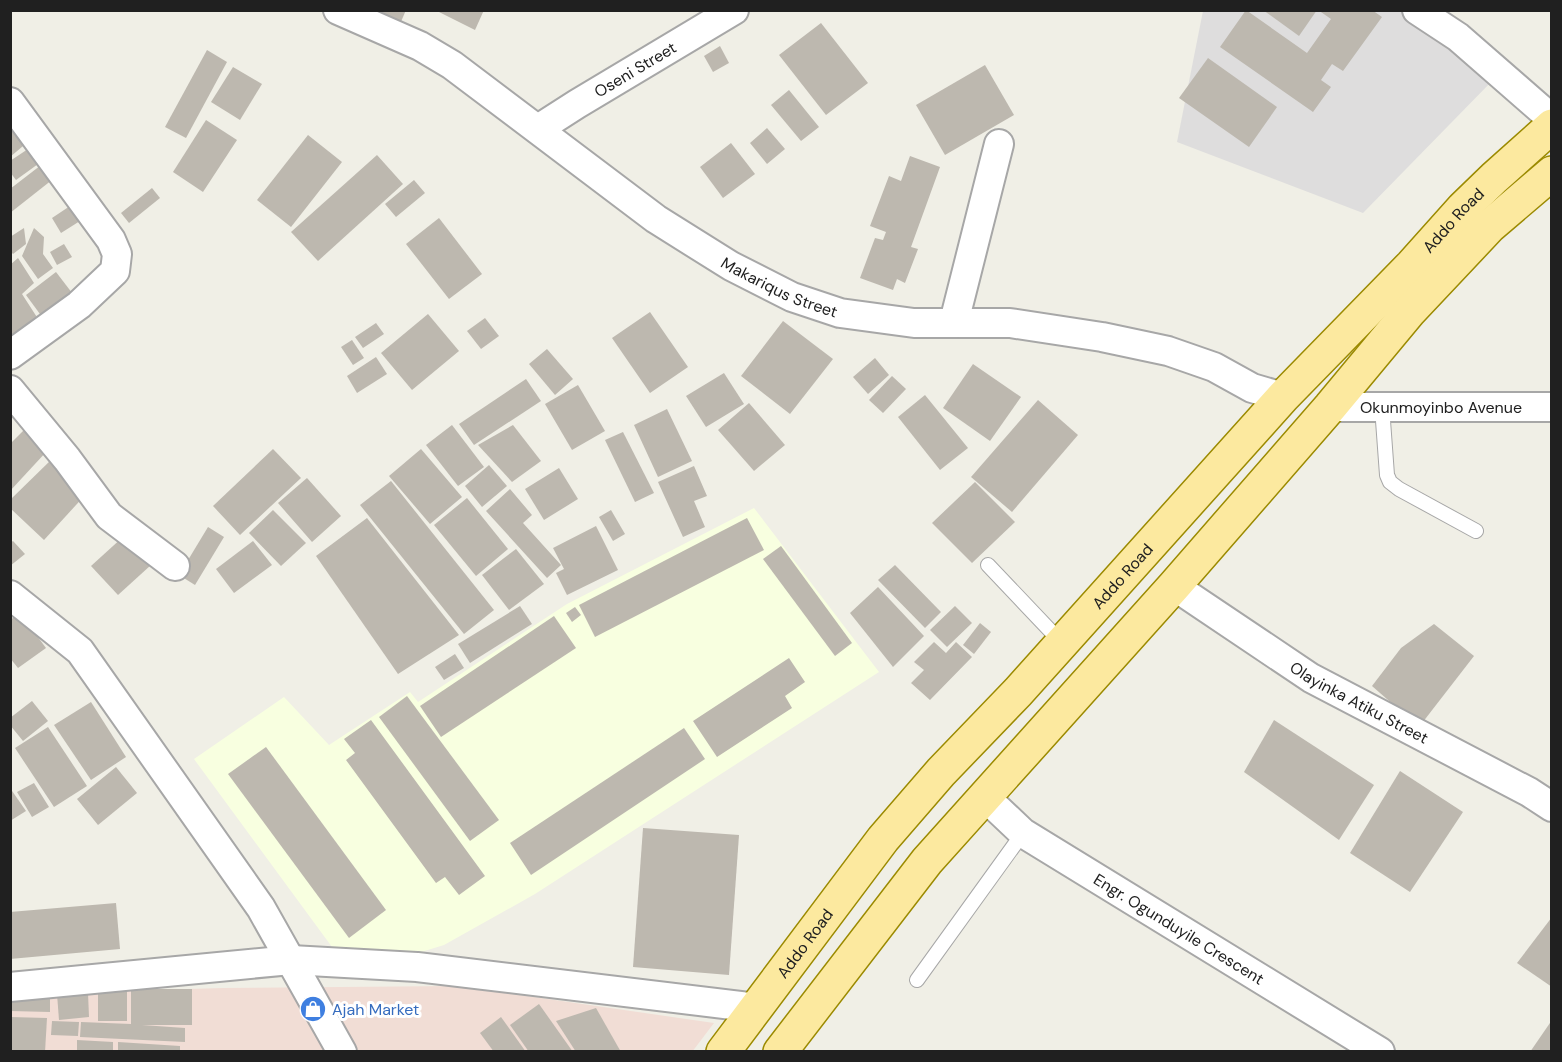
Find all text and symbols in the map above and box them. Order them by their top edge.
street label: Oseni Street [590,37,680,102]
street label: Addo Road [1418,183,1489,257]
street label: Makariqus Street [717,252,840,322]
street label: Okunmoyinbo Avenue [1360,397,1522,418]
street label: Addo Road [1088,539,1158,614]
street label: Olayinka Atiku Street [1286,657,1432,749]
street label: Engr. Ogunduyile Crescent [1090,869,1268,989]
street label: Addo Road [772,905,838,982]
shop icon: Ajah Market [298,994,328,1024]
place label: Ajah Market [332,999,419,1020]

